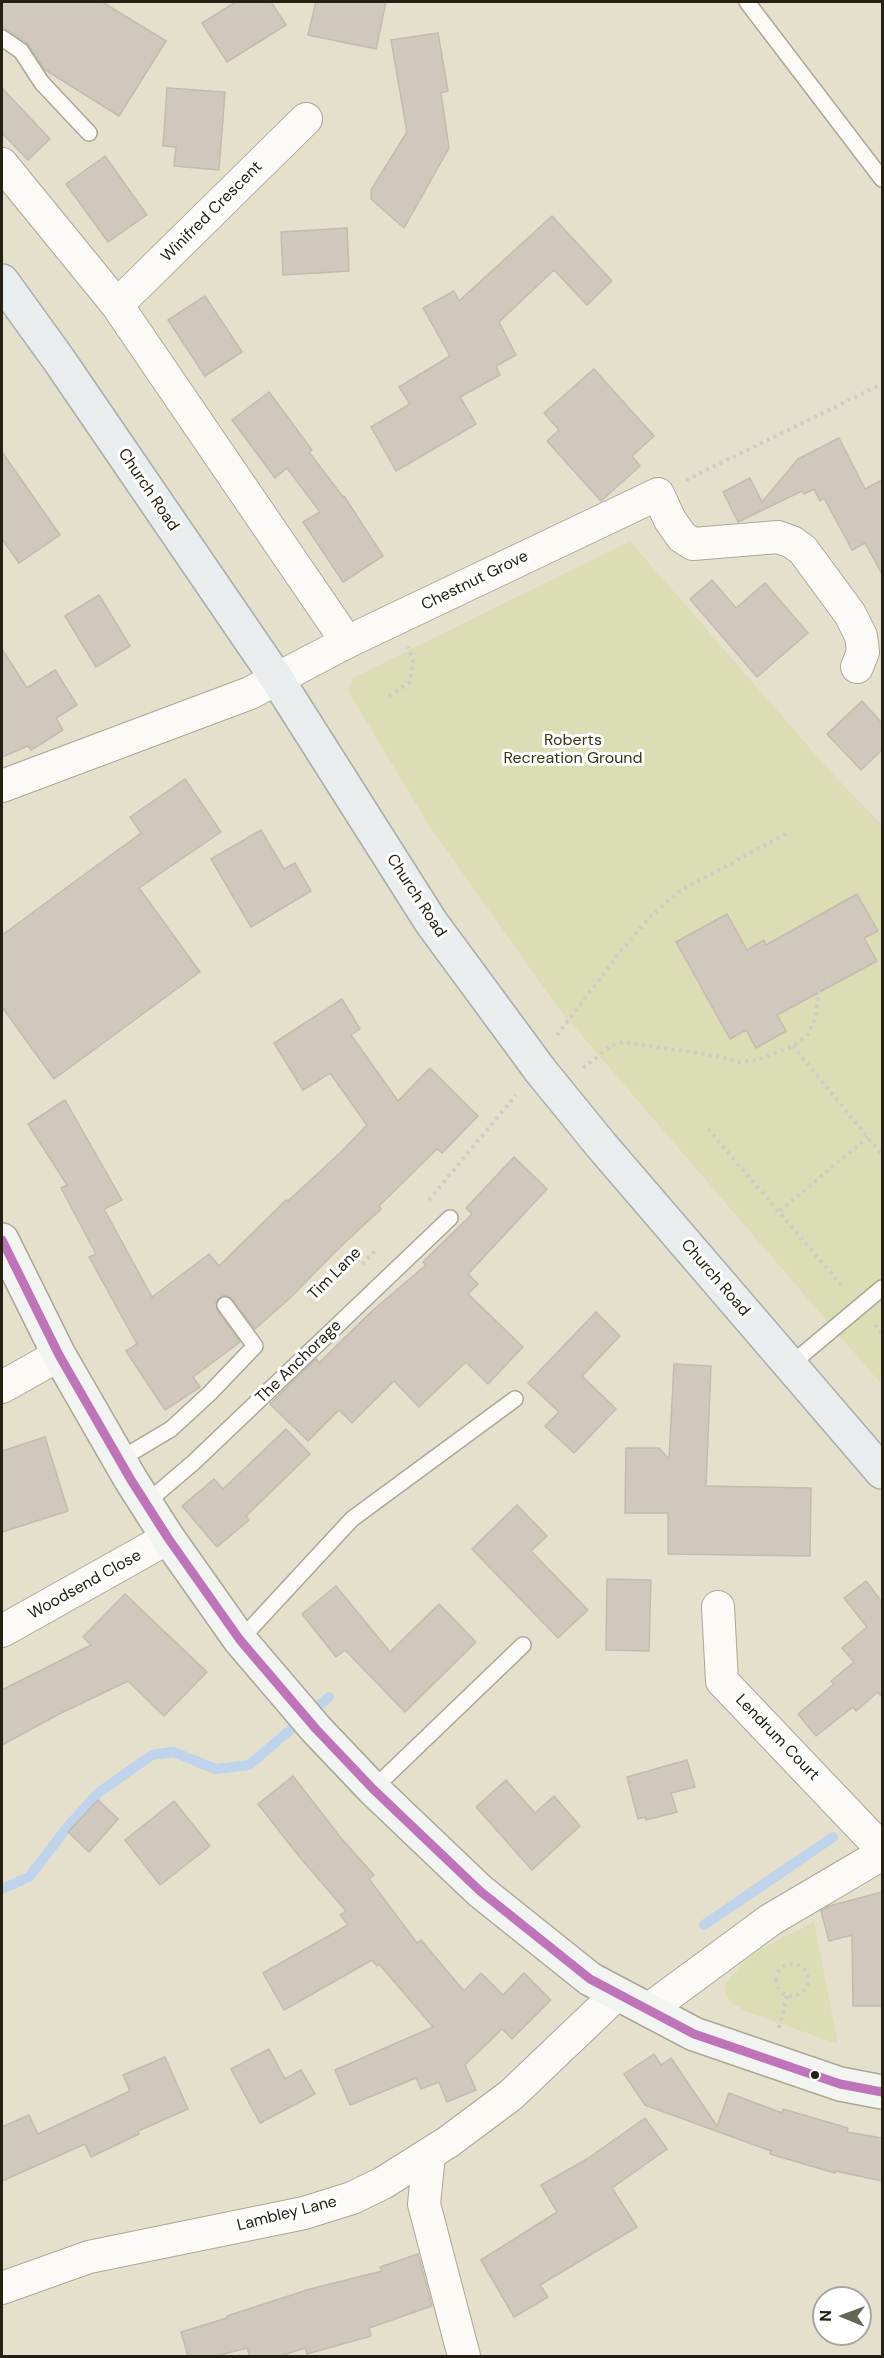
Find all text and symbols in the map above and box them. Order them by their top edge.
street label: Winifred Crescent [158,158,266,266]
street label: Church Road [113,445,183,535]
street label: Chestnut Grove [418,547,532,615]
park label: Roberts Recreation Ground [503,731,643,769]
street label: Church Road [382,851,450,941]
street label: Church Road [676,1236,754,1320]
street label: Tim Lane [305,1244,365,1304]
street label: The Anchorage [252,1316,346,1408]
street label: Woodsend Close [25,1546,145,1624]
street label: Lendrum Court [731,1691,823,1785]
unlabelled marker [809,2069,821,2081]
street label: Lambley Lane [235,2192,339,2236]
north arrow [812,2286,872,2346]
text: N [815,2310,836,2322]

